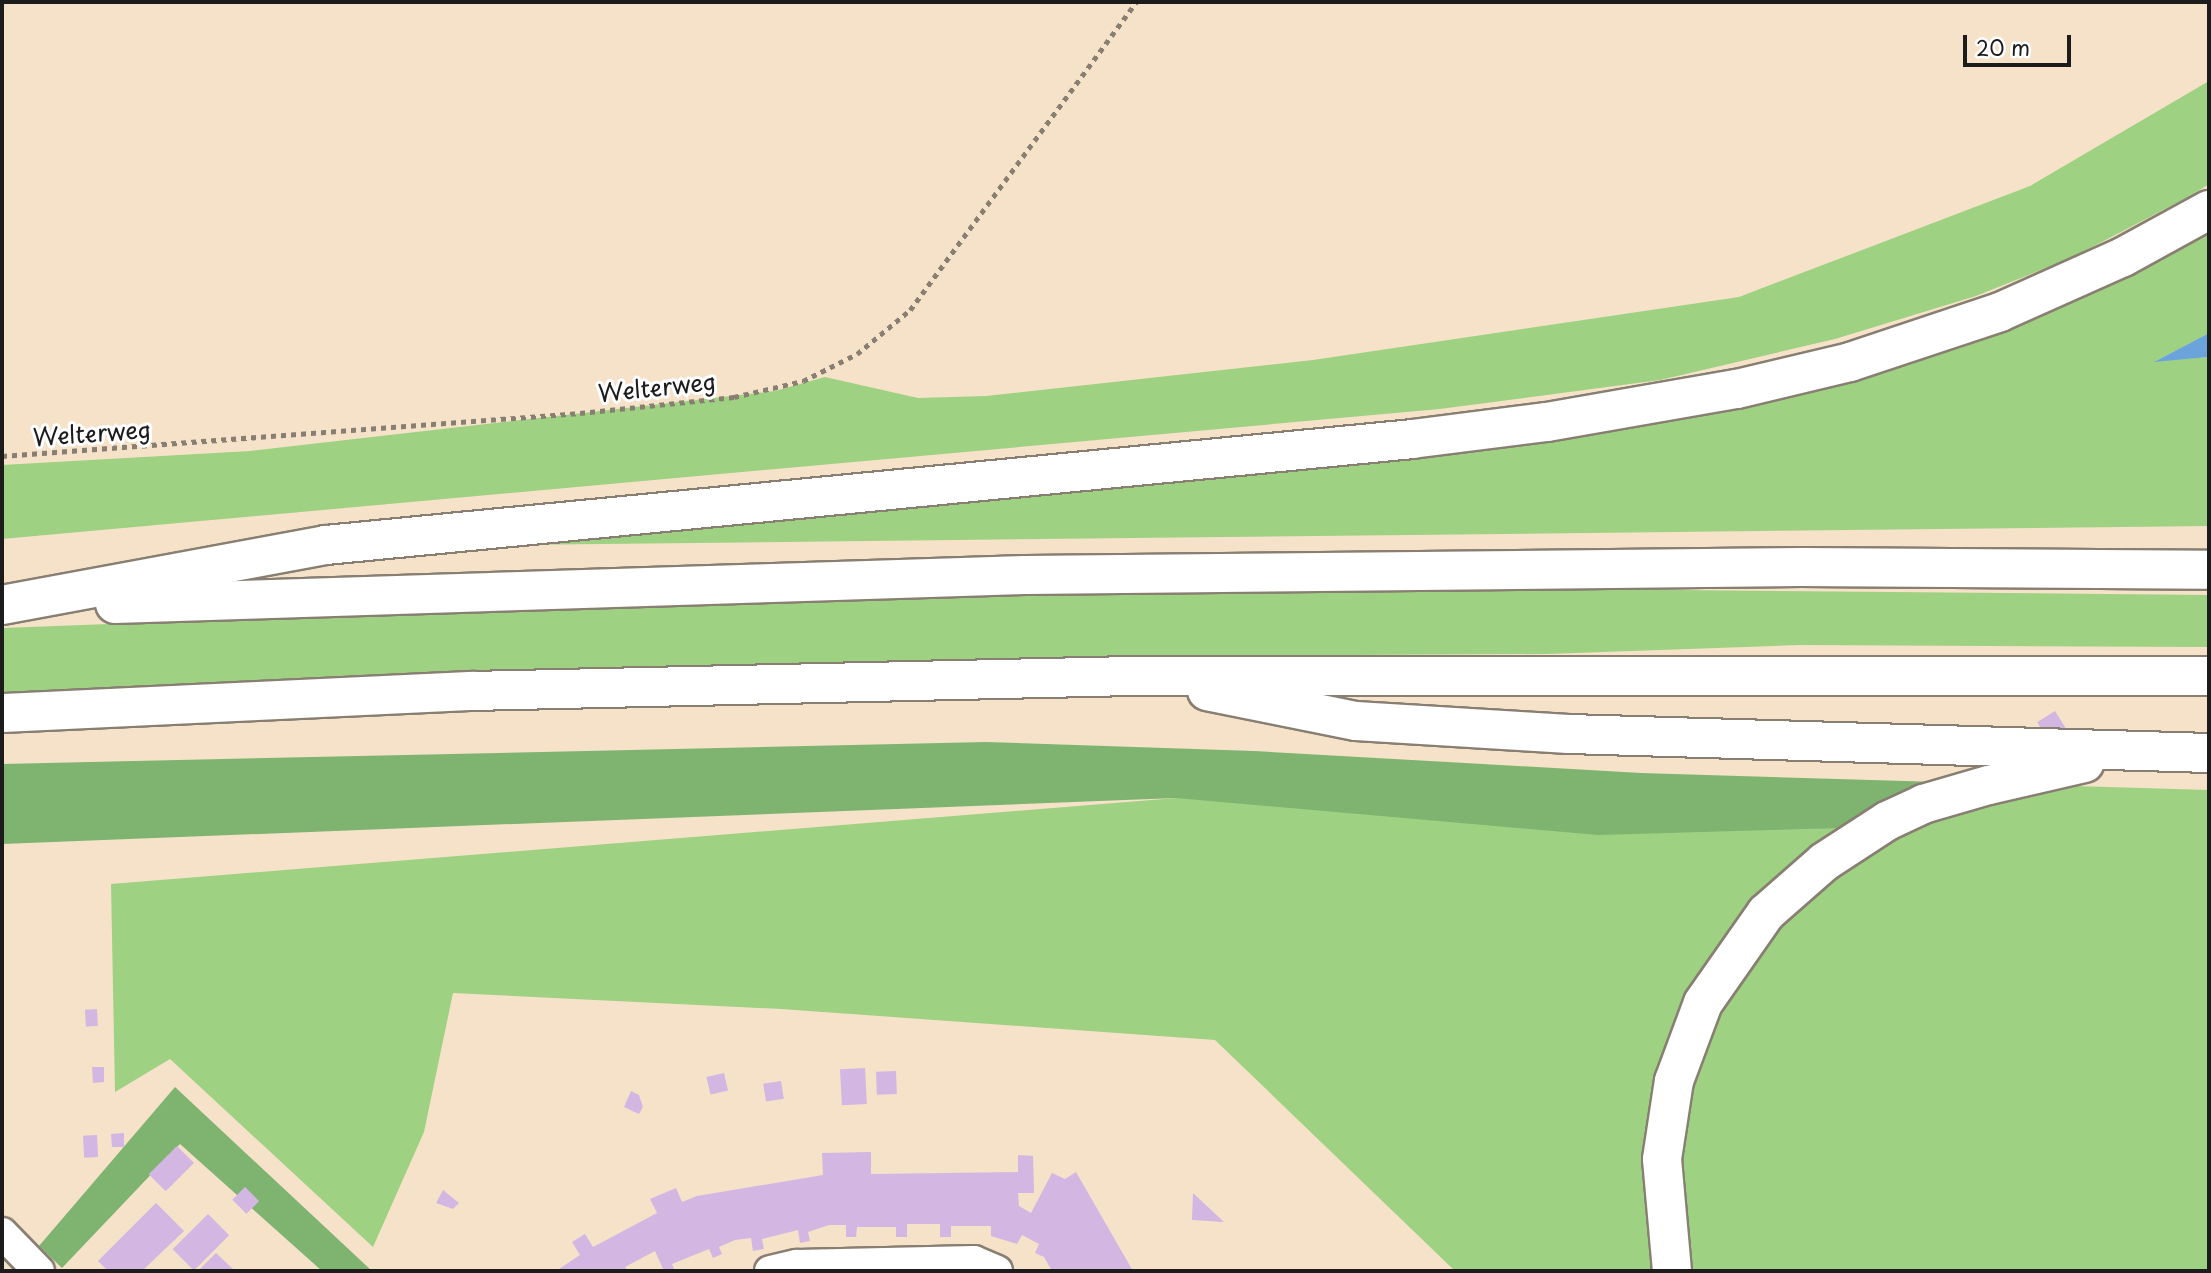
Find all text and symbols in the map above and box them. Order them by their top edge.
scale bar [1966,21,2074,65]
text: 20 m [1976,31,2030,63]
street label: Welterweg [597,366,717,408]
street label: Welterweg [32,414,152,452]

